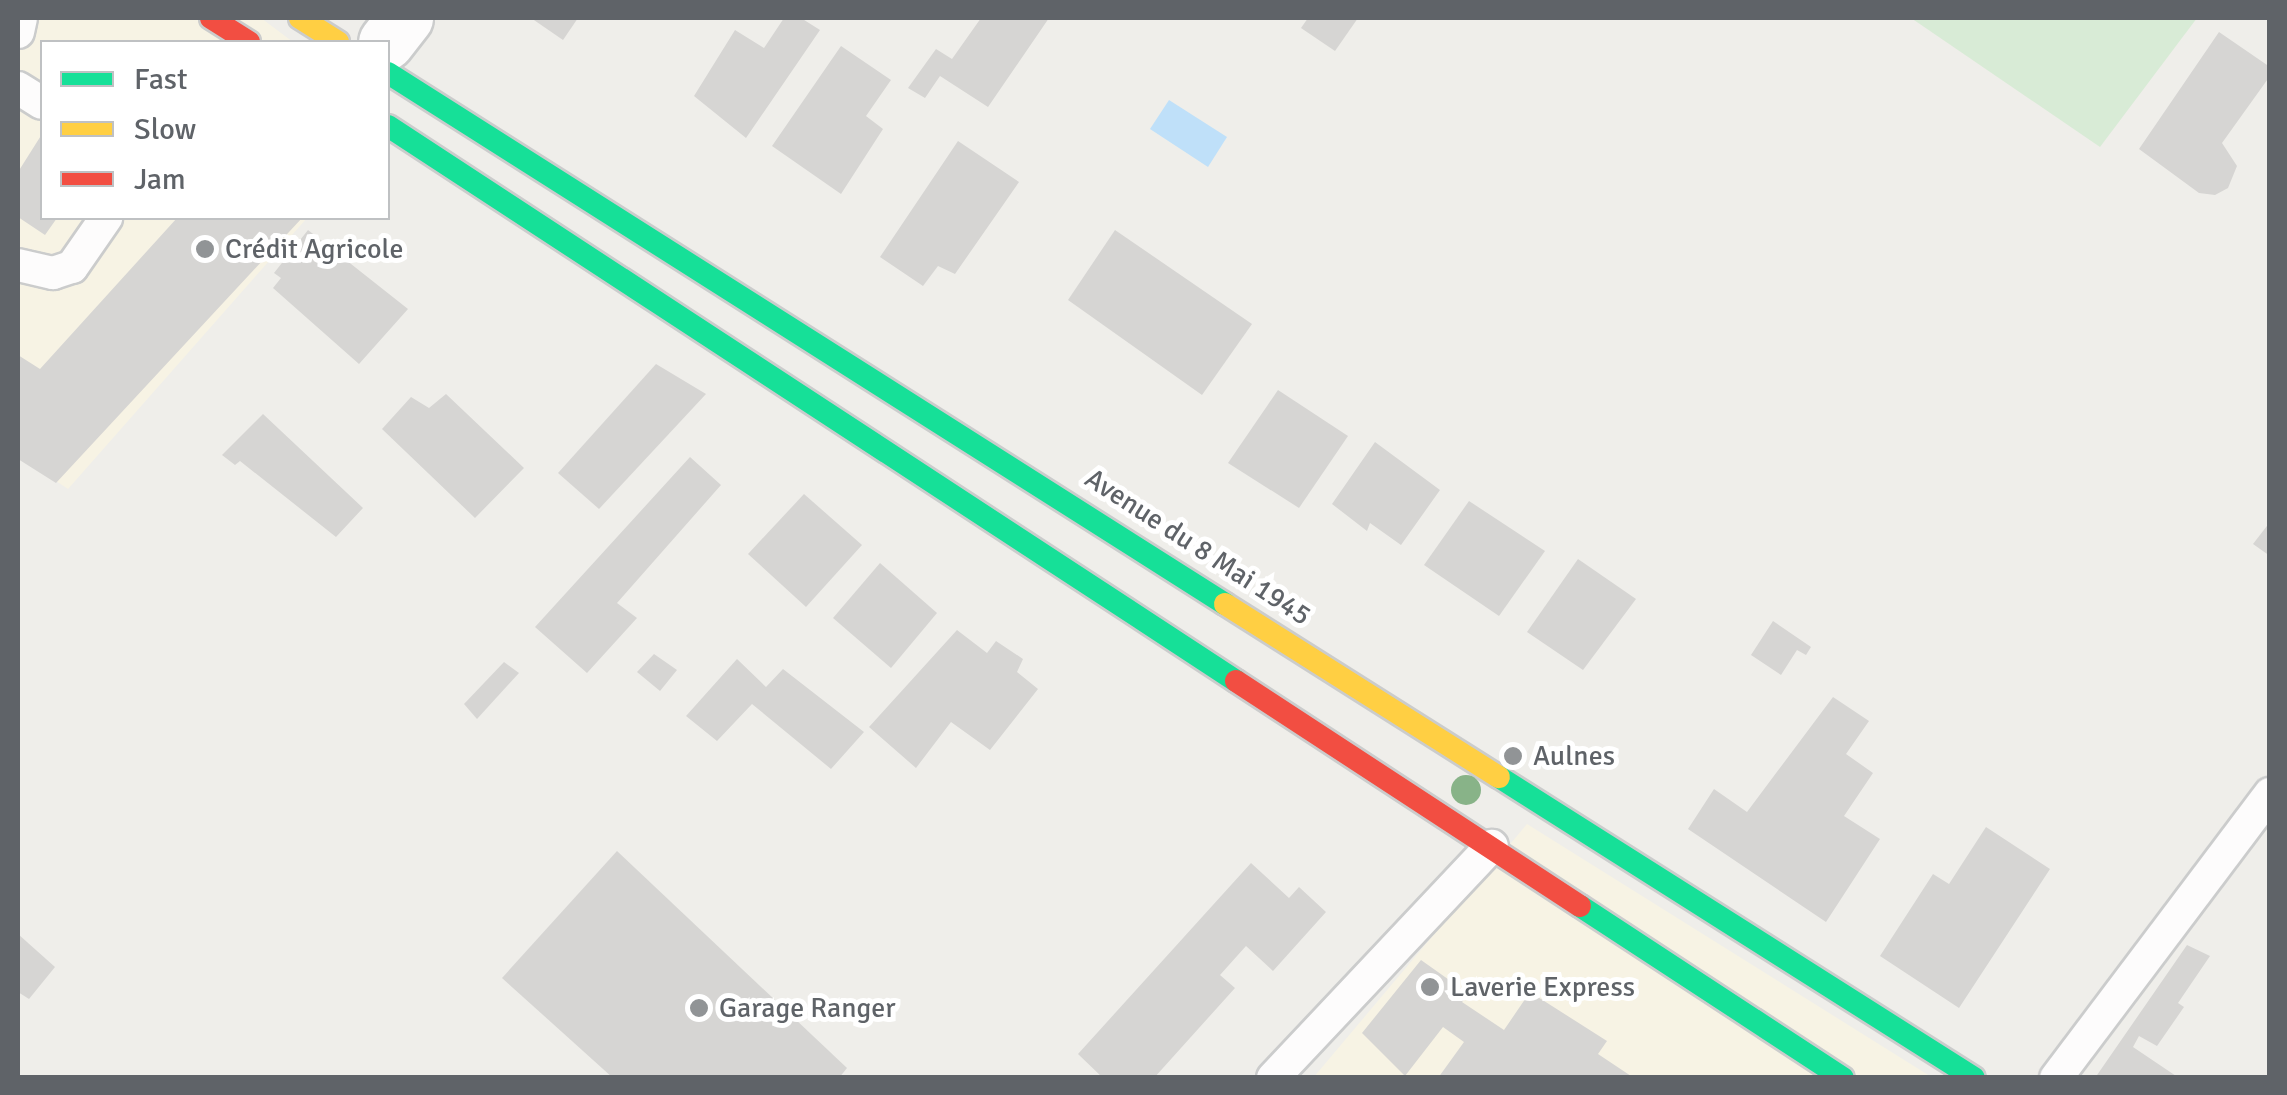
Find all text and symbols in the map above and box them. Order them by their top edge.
legend [40,40,390,220]
text: Fast [134,61,187,98]
text: Slow [134,111,196,148]
text: Jam [134,161,186,198]
place label: Crédit Agricole [225,232,404,266]
marker: Crédit Agricole [194,238,216,260]
street label: Avenue du 8 Mai 1945 [1079,461,1317,633]
place label: Aulnes [1533,739,1615,773]
marker: Aulnes [1502,745,1524,767]
place label: Laverie Express [1450,970,1635,1004]
marker: Laverie Express [1419,976,1441,998]
place label: Garage Ranger [719,991,896,1025]
marker: Garage Ranger [688,997,710,1019]

